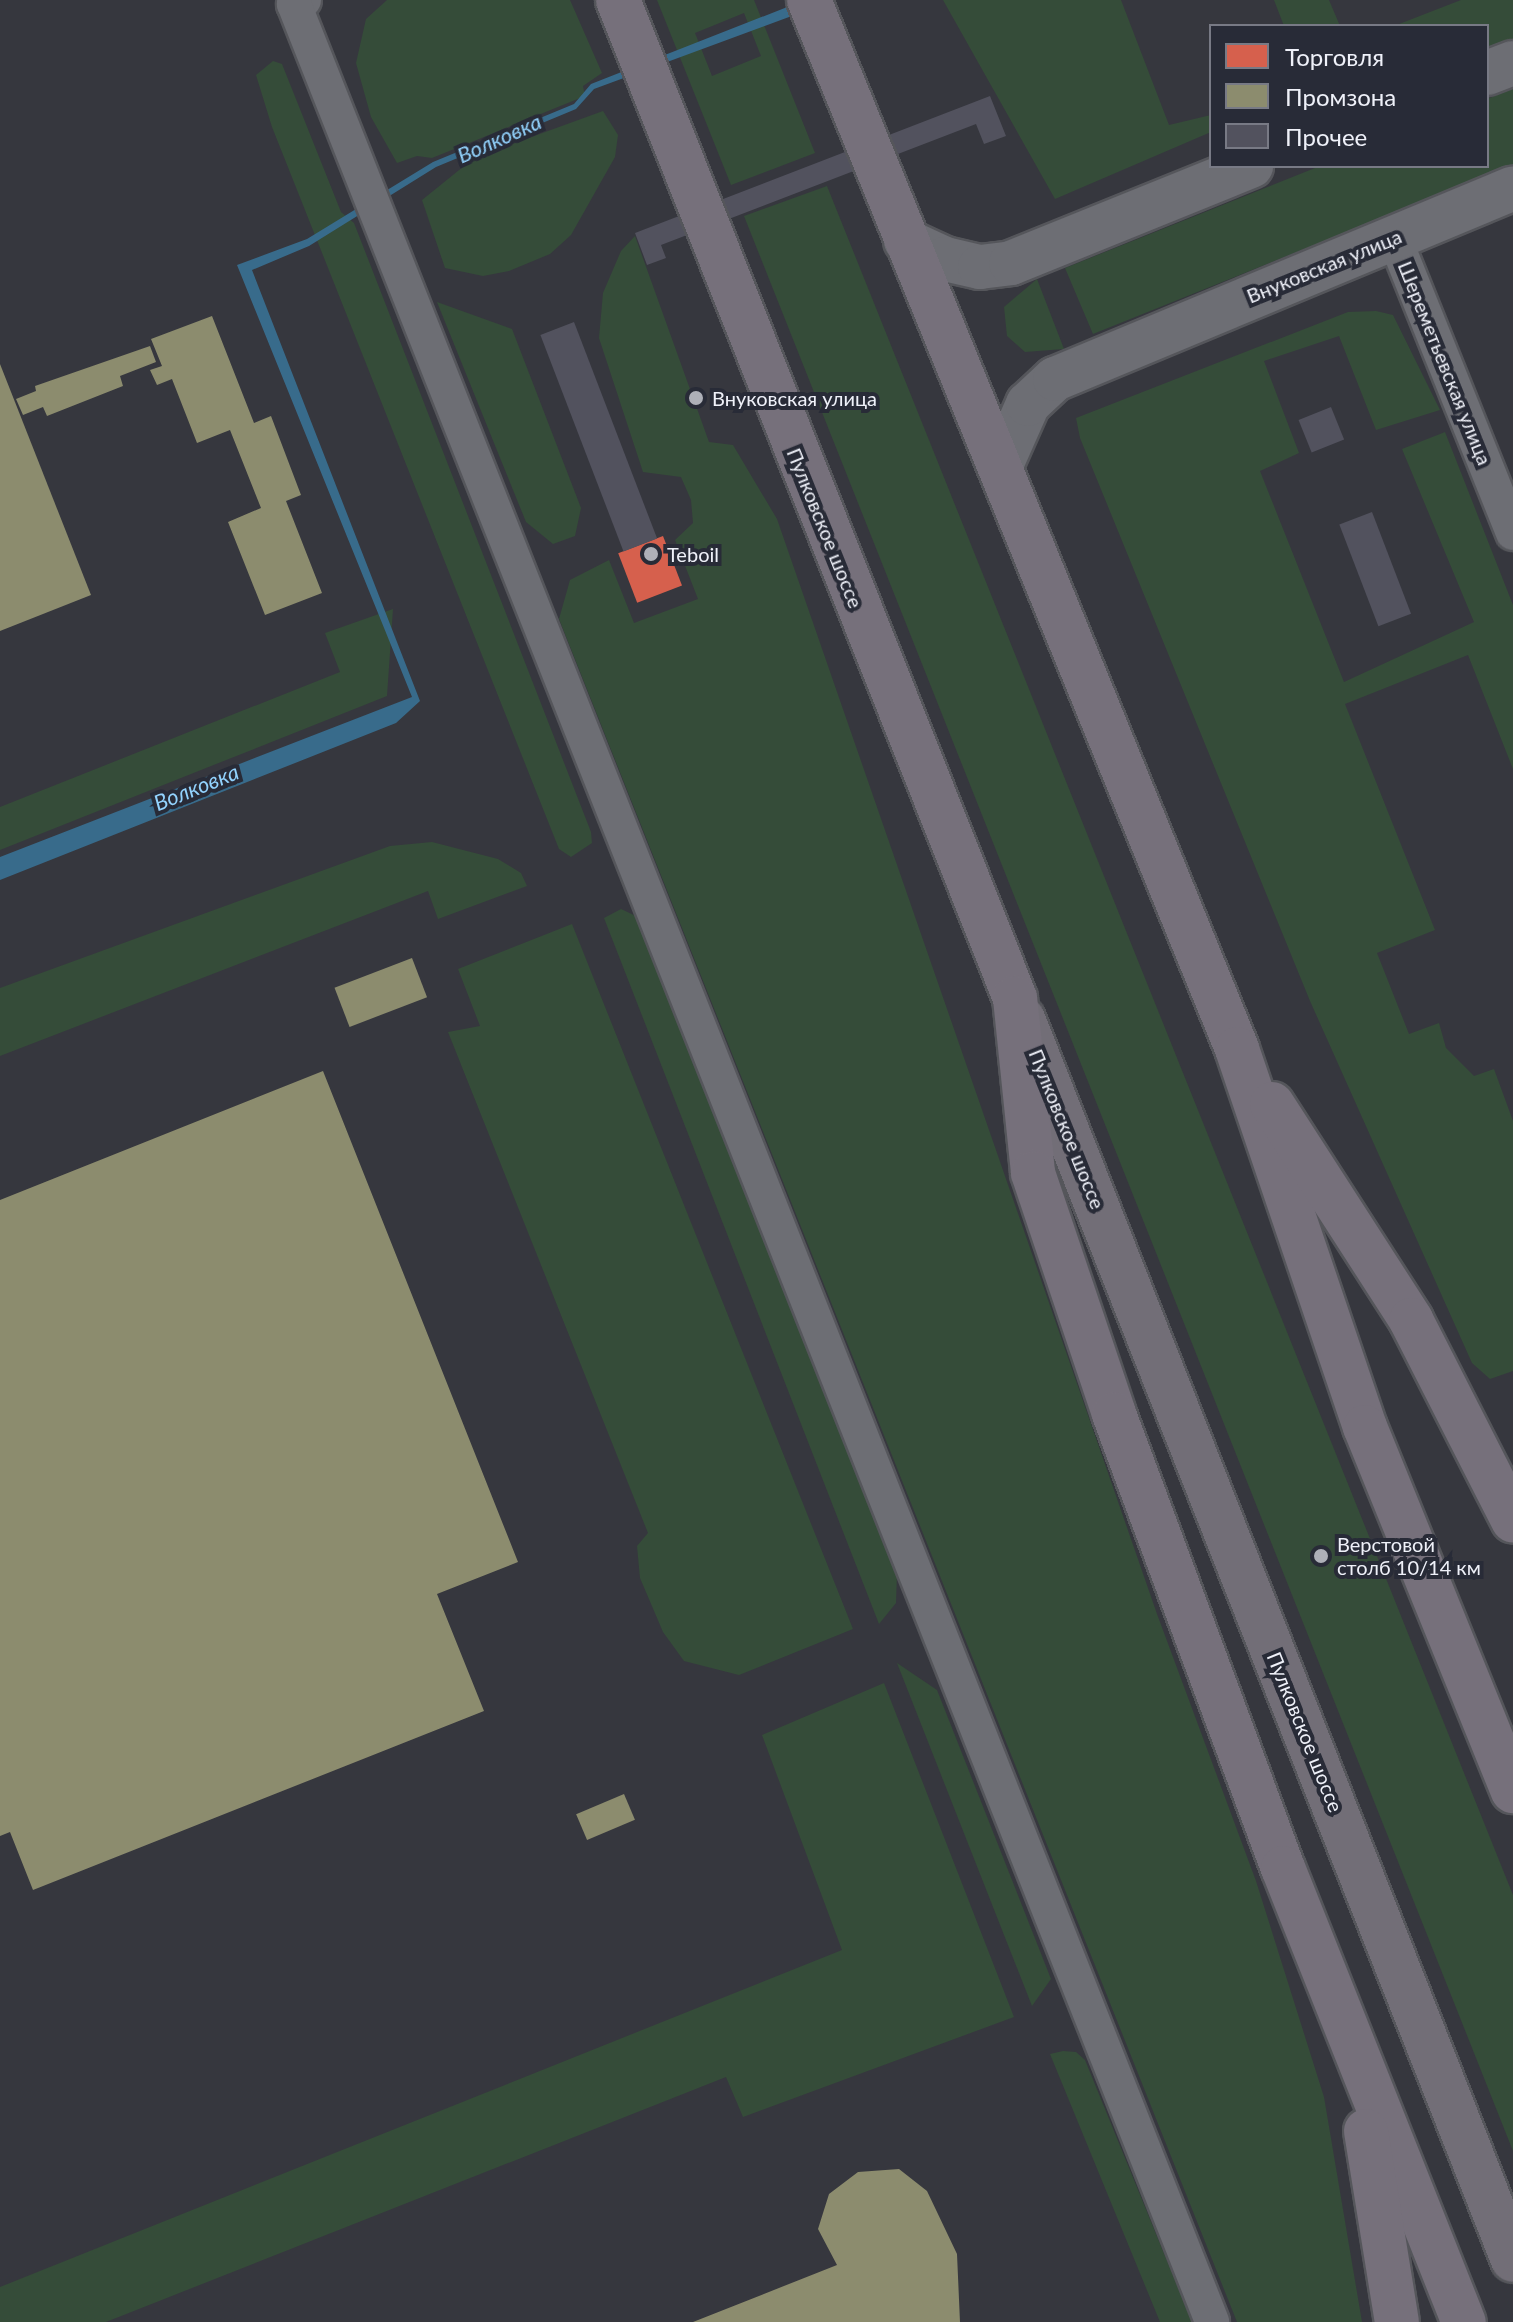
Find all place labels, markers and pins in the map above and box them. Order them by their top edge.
place label: Внуковская улица [712,386,877,410]
marker: Внуковская улица [687,389,705,407]
place label: Teboil [667,542,719,566]
marker: Teboil [642,545,660,563]
place label: Верстовой столб 10/14 км [1337,1532,1481,1579]
marker: Верстовой столб 10/14 км [1312,1547,1330,1565]

